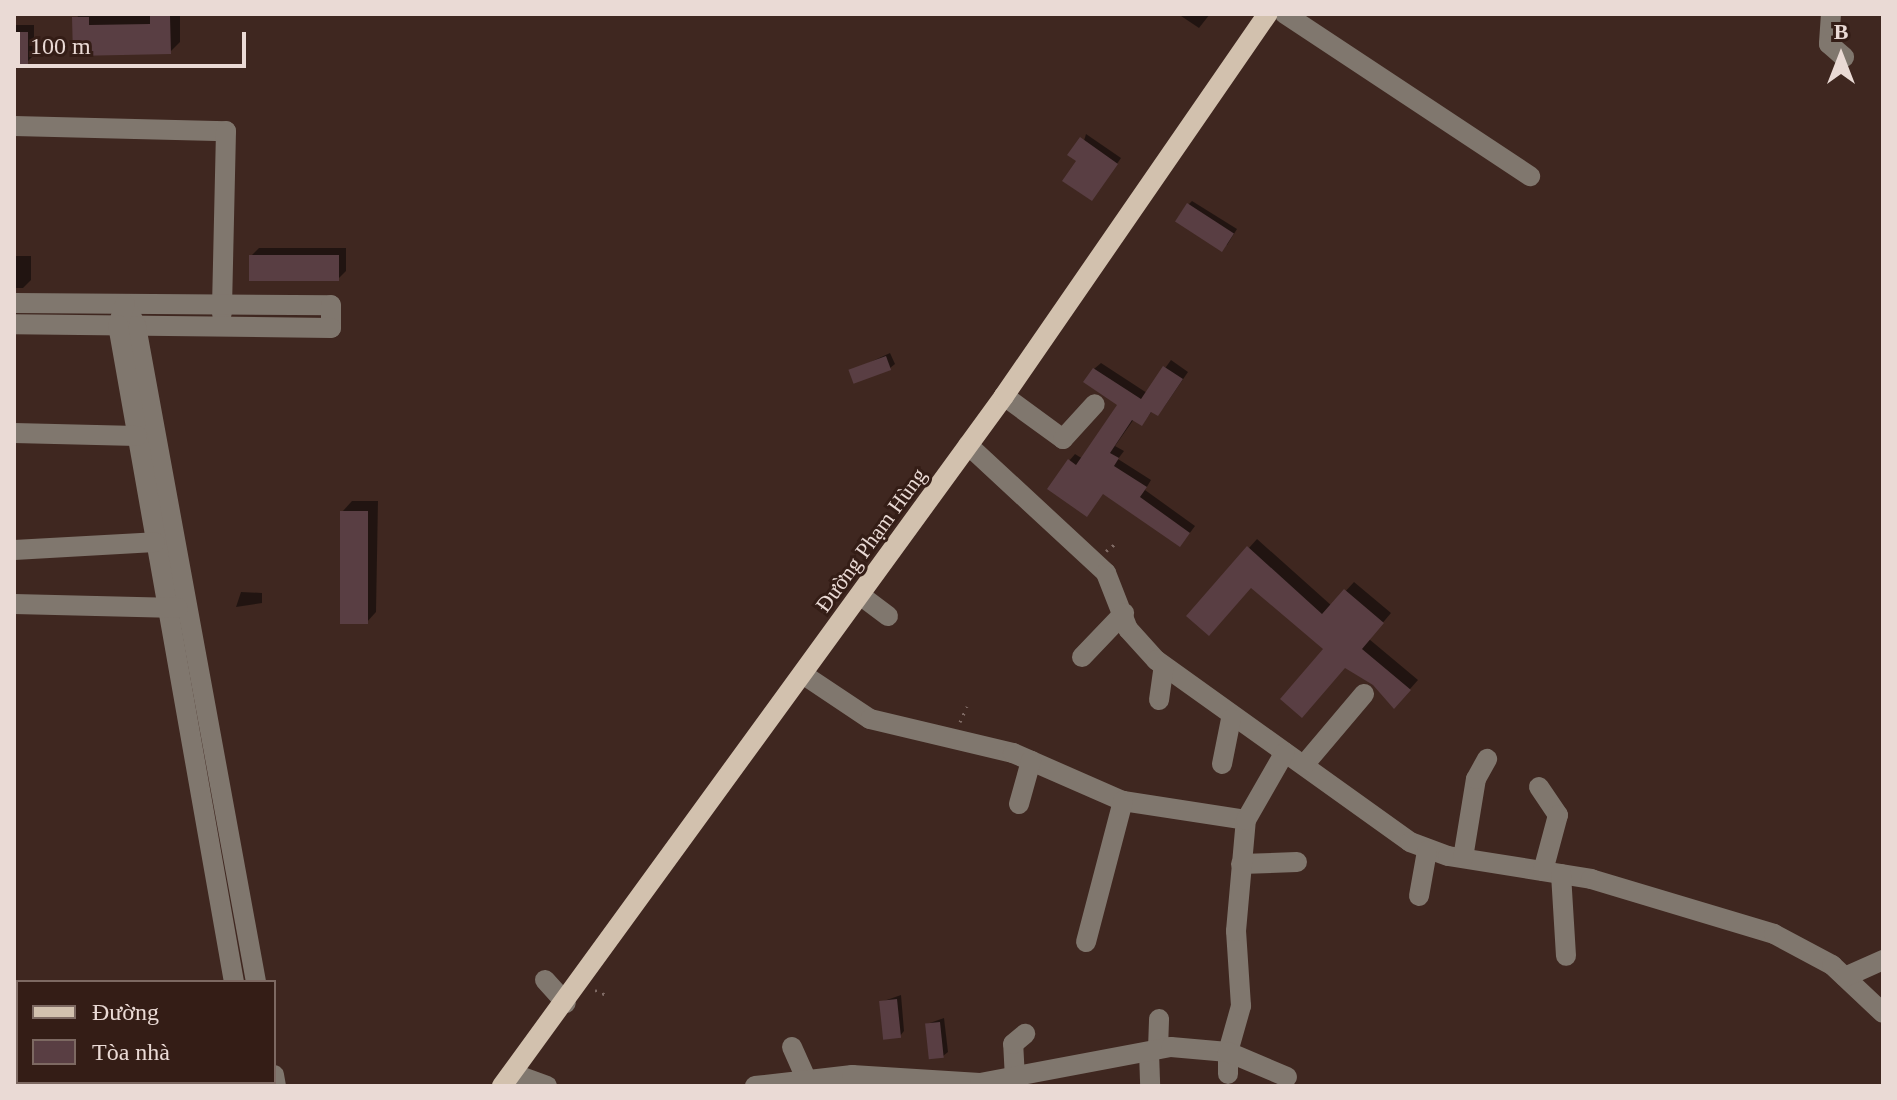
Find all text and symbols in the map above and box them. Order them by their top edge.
scale bar [20,16,250,66]
north arrow [1801,16,1881,96]
text: B [1834,19,1848,44]
text: 100 m [30,33,91,59]
street label: Đường Phạm Hùng [810,463,932,617]
legend [16,980,276,1084]
text: Đường [92,999,159,1025]
text: Tòa nhà [92,1039,170,1065]

